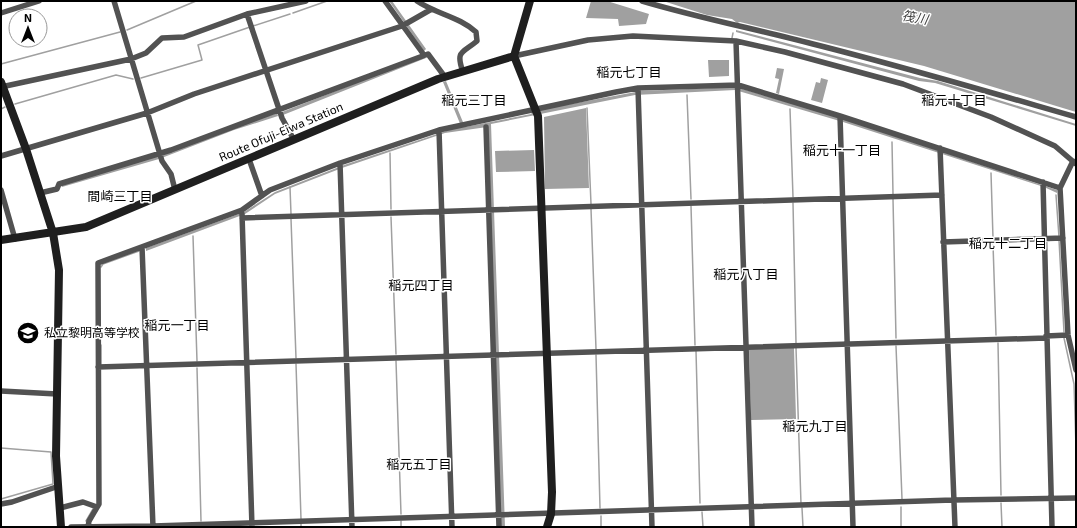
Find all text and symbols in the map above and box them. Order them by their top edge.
water label: 筏川 [901,7,931,27]
north arrow [8,8,48,48]
text: N [24,11,32,24]
district label: 稲元七丁目 [596,64,662,80]
district label: 稲元三丁目 [441,92,507,108]
district label: 稲元十丁目 [921,92,987,108]
street label: Route Ofuji-Eiwa Station [216,99,345,165]
district label: 稲元十一丁目 [803,142,881,158]
district label: 間崎三丁目 [87,188,153,204]
district label: 稲元十二丁目 [969,235,1047,251]
district label: 稲元八丁目 [713,266,779,282]
district label: 稲元四丁目 [388,277,454,293]
district label: 稲元一丁目 [144,317,210,333]
school or university icon: 私立黎明高等学校 [15,320,41,346]
place label: 私立黎明高等学校 [44,325,140,339]
district label: 稲元九丁目 [782,418,848,434]
district label: 稲元五丁目 [386,456,452,472]

